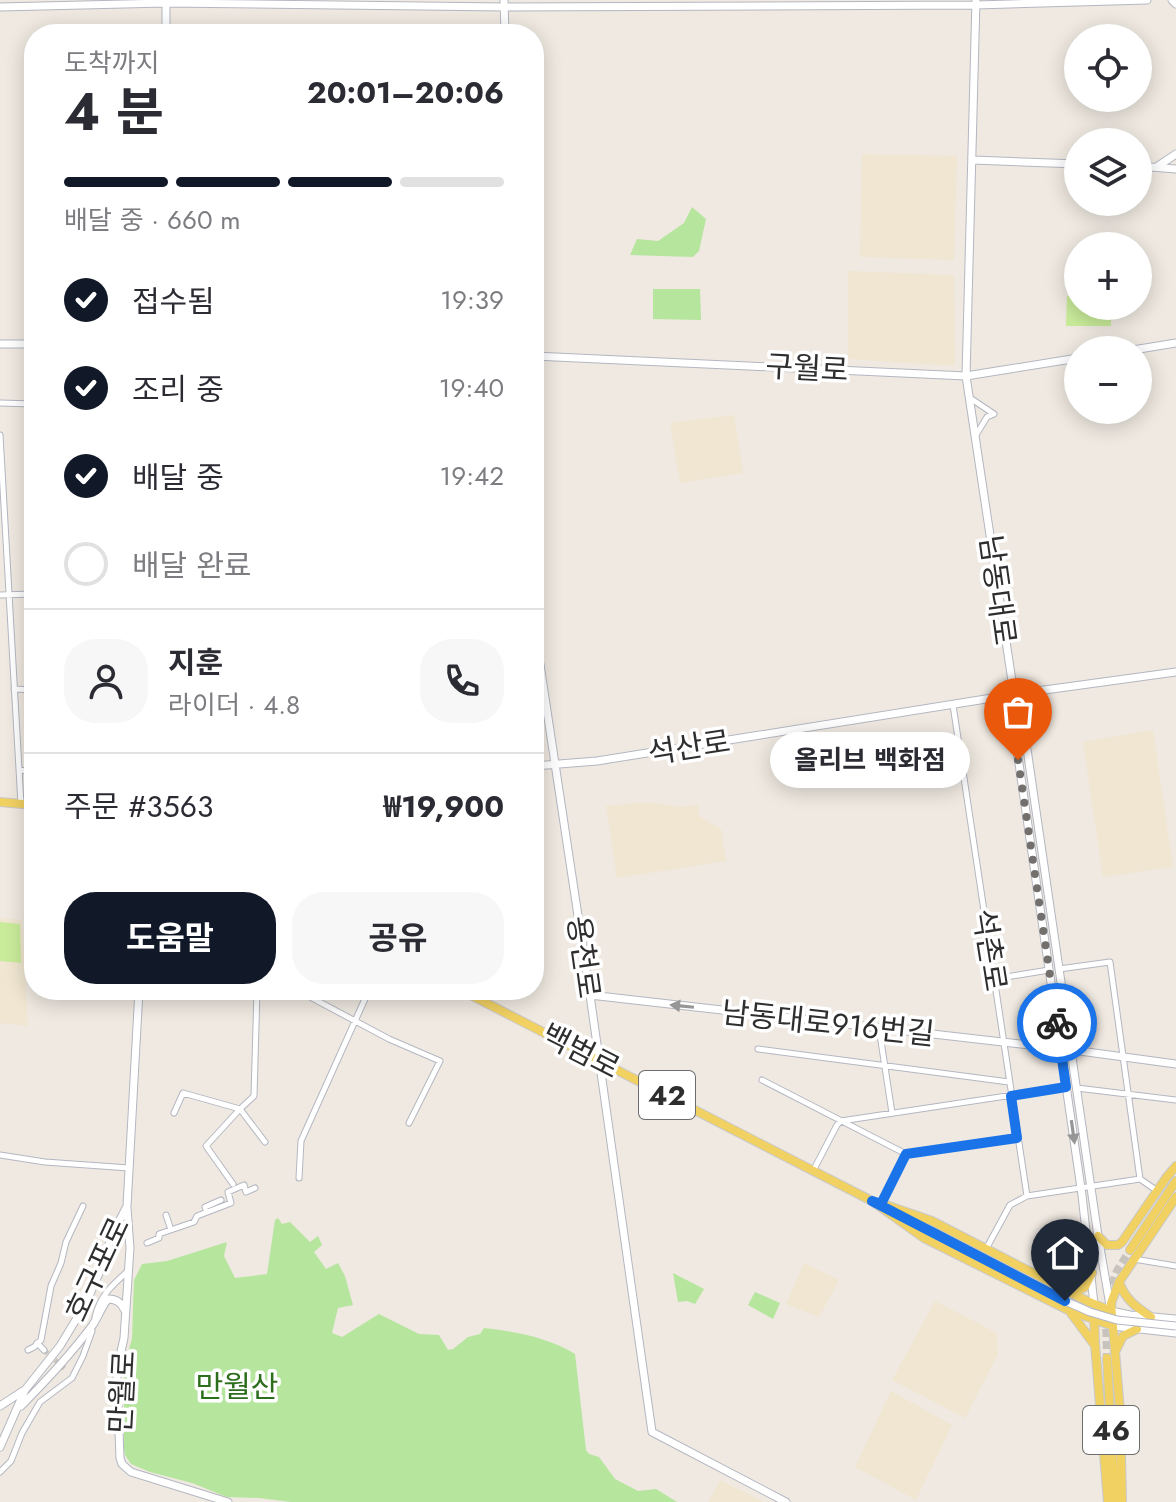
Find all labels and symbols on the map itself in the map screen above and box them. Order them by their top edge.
street label: 구월로 [765,344,849,392]
street label: 남동대로 [969,532,1027,648]
pin [984,678,1052,760]
street label: 석산로 [645,719,733,775]
callout: 올리브 백화점 [770,732,970,788]
street label: 석촌로 [962,906,1018,994]
street label: 용천로 [557,913,611,1001]
courier [1017,983,1097,1063]
street label: 남동대로916번길 [720,990,936,1056]
one-way arrow [669,999,694,1012]
street label: 백범로 [534,1013,628,1089]
road number: 42 [639,1071,695,1119]
one-way arrow [1067,1120,1080,1145]
street label: 호구포로 [54,1210,140,1328]
pin [1031,1219,1099,1301]
street label: 만월로 [98,1350,146,1434]
park label: 만월산 [196,1365,278,1408]
road number: 46 [1083,1406,1139,1454]

